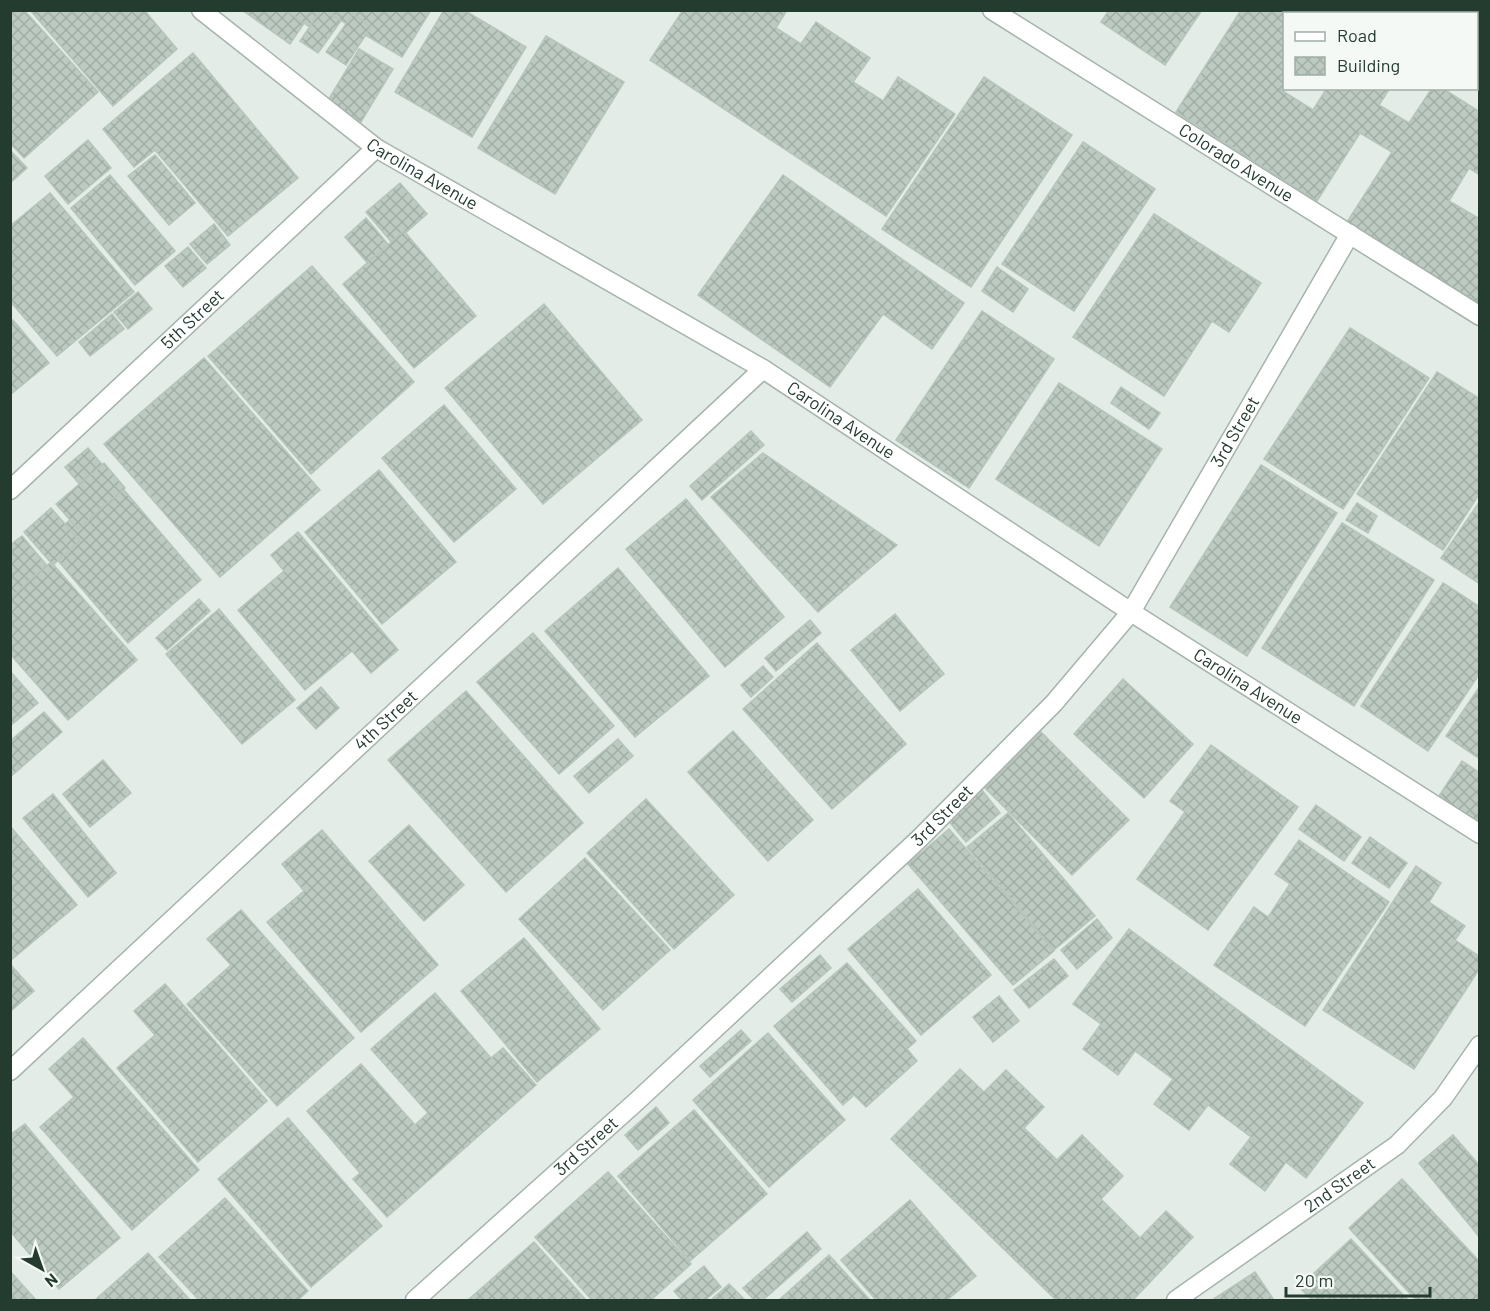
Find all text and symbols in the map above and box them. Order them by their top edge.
legend [1283,12,1478,90]
text: Road [1337,24,1377,46]
text: Building [1337,54,1400,76]
street label: Colorado Avenue [1175,118,1298,206]
street label: Carolina Avenue [363,133,482,214]
street label: 5th Street [156,284,228,353]
street label: Carolina Avenue [783,376,900,463]
street label: 3rd Street [1205,392,1264,471]
street label: Carolina Avenue [1190,643,1307,728]
street label: 4th Street [349,685,422,755]
street label: 3rd Street [906,779,977,851]
street label: 3rd Street [549,1111,622,1180]
street label: 2nd Street [1299,1152,1379,1217]
north arrow [12,1239,72,1299]
scale bar [1286,1260,1430,1298]
text: 20 m [1295,1269,1333,1291]
text: N [42,1270,62,1292]

